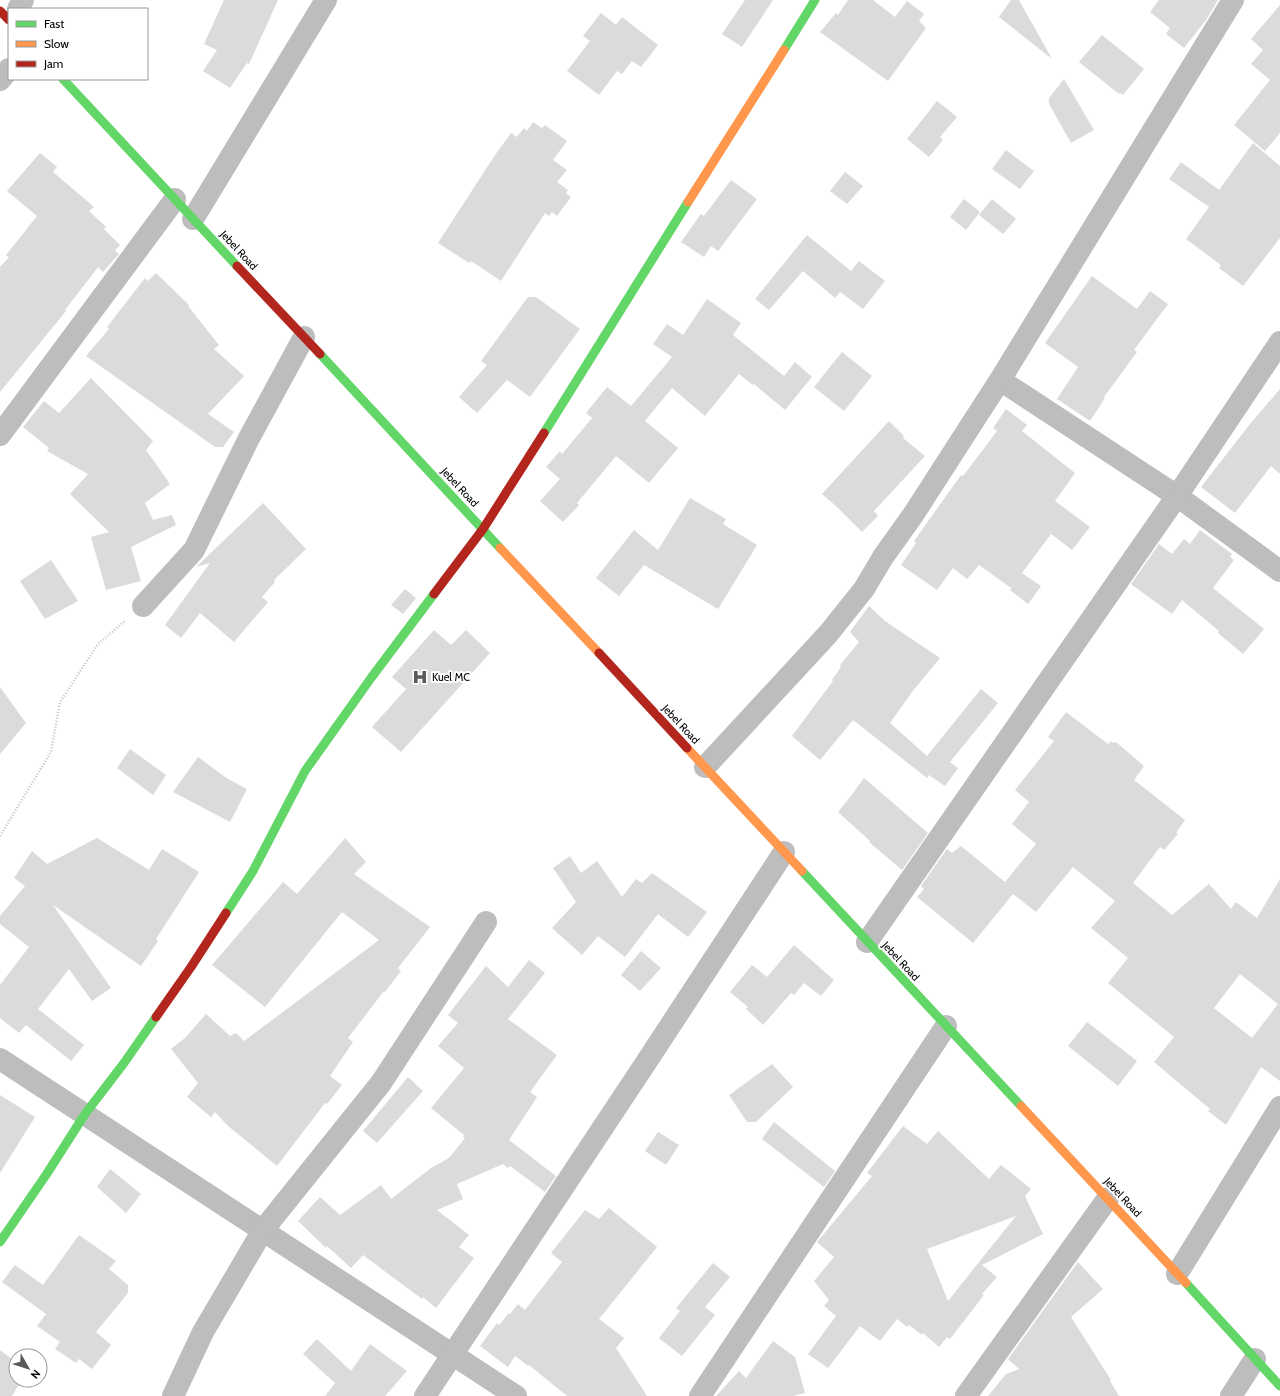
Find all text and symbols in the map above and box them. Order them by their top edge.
legend [8,8,148,80]
text: Fast [44,16,64,31]
text: Slow [44,36,69,51]
text: Jam [43,56,63,71]
street label: Jebel Road [217,227,261,273]
street label: Jebel Road [438,464,482,510]
hospital icon: Kuel MC [411,668,429,686]
place label: Kuel MC [432,670,470,684]
street label: Jebel Road [659,701,703,747]
street label: Jebel Road [879,938,923,984]
street label: Jebel Road [1101,1174,1145,1220]
north arrow [8,1348,48,1388]
text: N [28,1367,44,1382]

